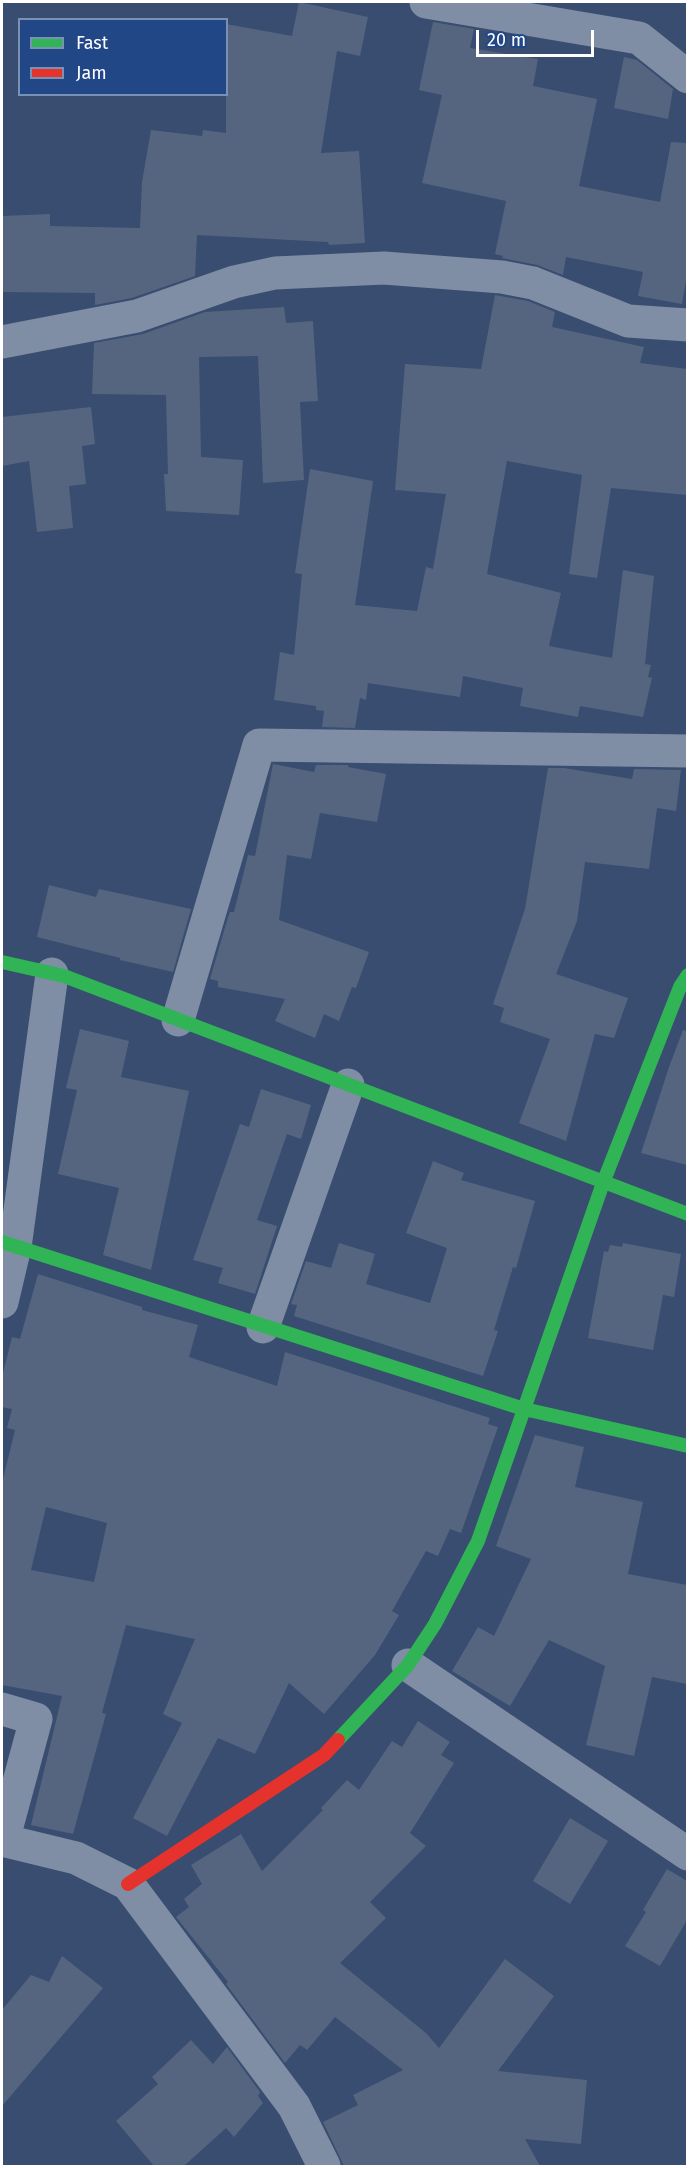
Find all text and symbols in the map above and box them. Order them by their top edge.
legend [18,18,228,96]
scale bar [479,18,598,56]
text: 20 m [487,29,526,51]
text: Fast [76,32,108,54]
text: Jam [76,62,107,84]

